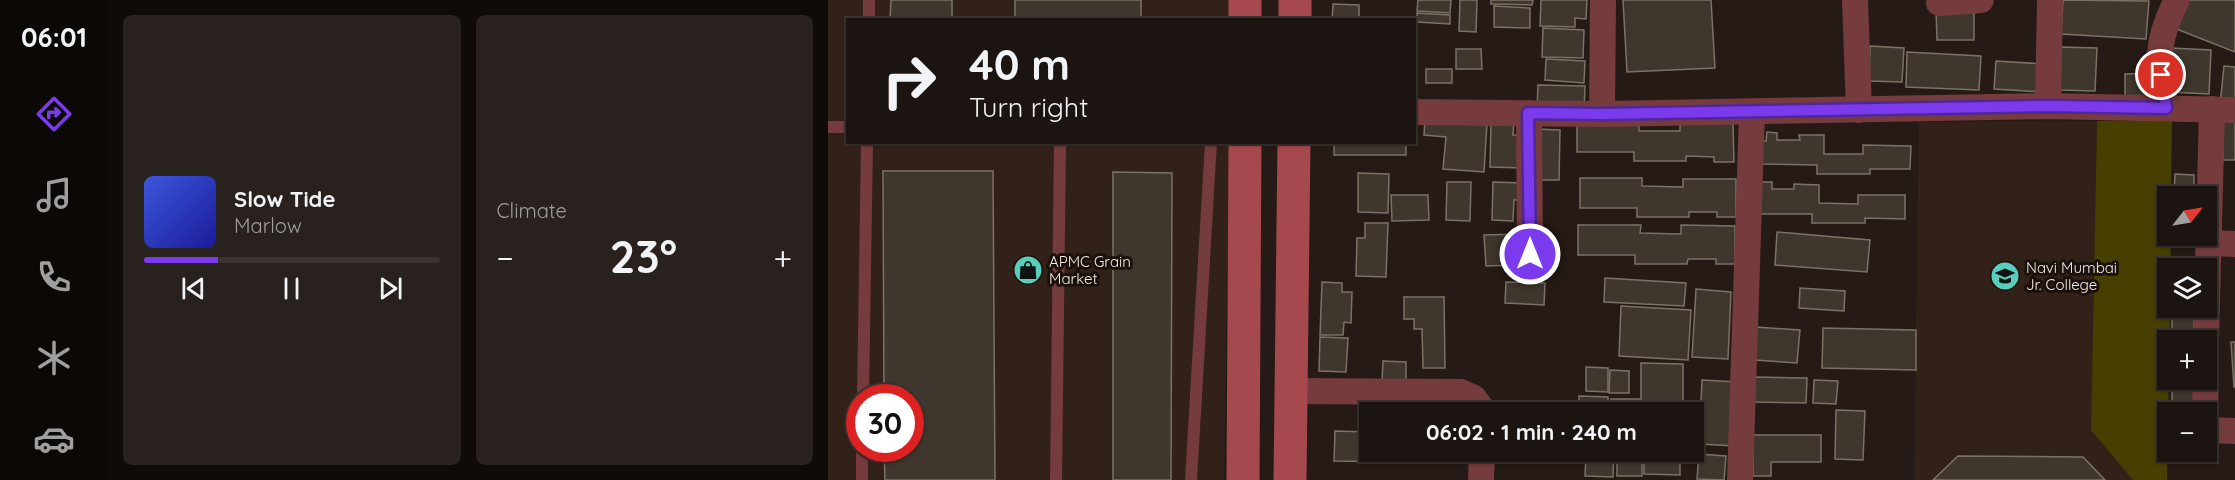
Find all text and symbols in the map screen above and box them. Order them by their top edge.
text: 06:01 [21,20,87,54]
text: 40 m [969,38,1070,91]
icon: right [870,42,948,120]
pin [2135,49,2186,100]
icon: arrive [2144,58,2177,91]
text: Turn right [969,90,1088,124]
icon: directions [33,93,75,135]
icon: music [33,174,75,216]
text: Slow Tide [234,185,335,213]
north arrow [2157,186,2217,246]
map controls [2157,186,2217,462]
text: Climate [497,198,567,223]
text: Marlow [234,213,302,238]
position arrow [1498,222,1562,286]
text: 23° [610,228,677,284]
text: − [497,237,514,278]
text: + [773,237,792,278]
place label: APMC Grain Market [1049,252,1131,288]
shop icon: APMC Grain Market [1012,254,1044,286]
icon: phone [33,256,75,298]
place label: Navi Mumbai Jr. College [2026,258,2117,294]
button: layers [2157,258,2217,318]
school or university icon: Navi Mumbai Jr. College [1989,260,2021,292]
icon: previous [177,272,210,305]
icon: pause [275,272,308,305]
icon: next [374,272,407,305]
button: + [2157,330,2217,390]
icon: climate [33,337,75,379]
speed limit sign: 30 [846,384,924,462]
button: − [2157,402,2217,462]
icon: car [33,418,75,460]
text: 06:02 · 1 min · 240 m [1426,418,1637,446]

